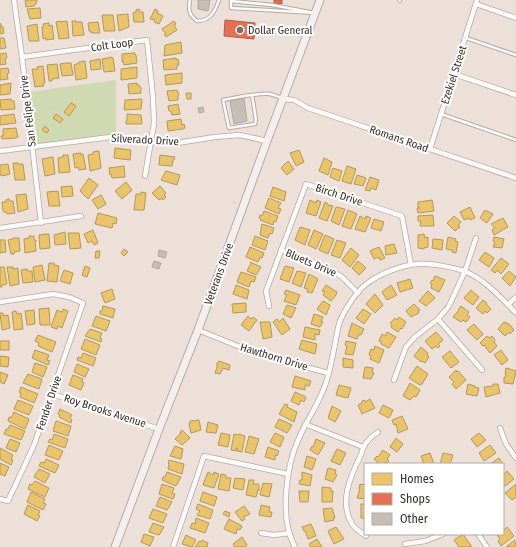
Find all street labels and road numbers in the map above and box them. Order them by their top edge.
street label: Colt Loop [90,36,134,54]
street label: Ezekiel Street [438,44,470,106]
street label: San Felipe Drive [17,75,39,147]
street label: Romans Road [368,123,430,155]
street label: Silverado Drive [111,132,179,148]
street label: Birch Drive [314,181,364,209]
street label: Veterans Drive [202,241,236,307]
street label: Bluets Drive [283,246,339,280]
street label: Hawthorn Drive [239,341,309,373]
street label: Fender Drive [34,374,64,432]
street label: Roy Brooks Avenue [62,392,148,430]

